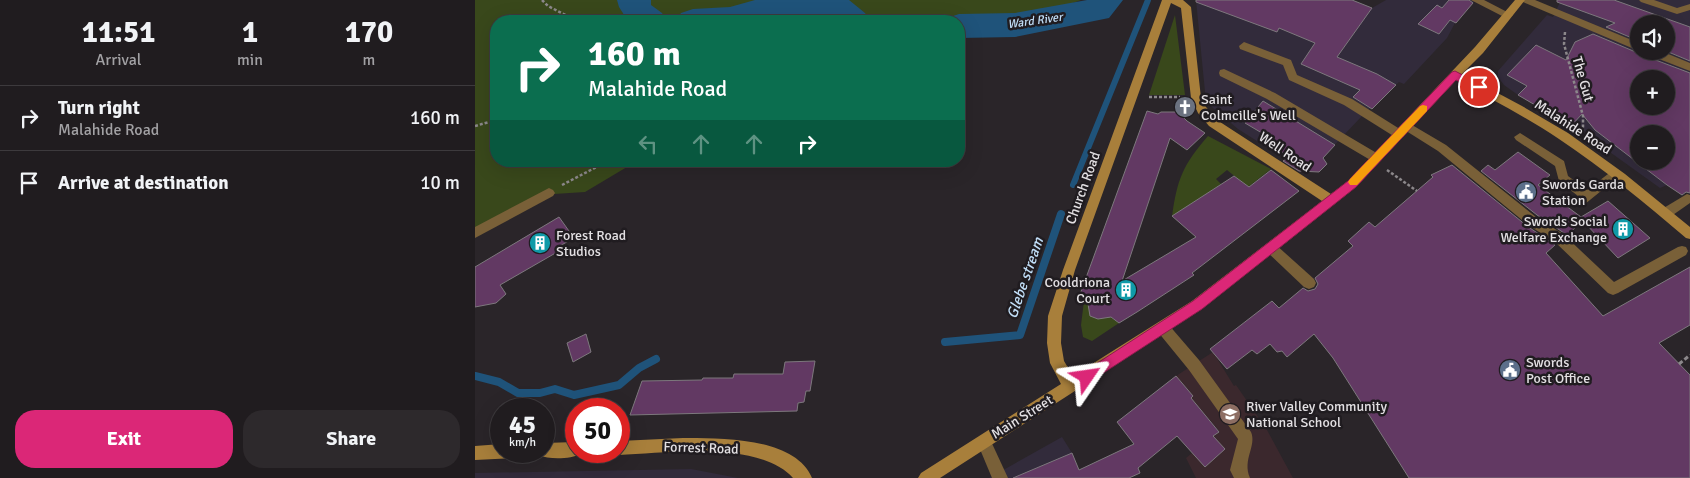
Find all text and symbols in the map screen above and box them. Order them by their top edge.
water label: Ward River [1007,10,1065,32]
text: 11:51 [82,14,155,51]
text: 1 [242,14,258,51]
text: 170 [345,14,393,51]
map controls [1630,15,1675,170]
button: sound [1630,15,1675,60]
text: 160 m [588,32,681,75]
icon: right [505,35,570,100]
text: Arrival [95,50,142,70]
text: min [237,50,263,70]
text: m [363,50,375,70]
street label: The Gut [1568,54,1598,104]
pin [1458,66,1500,108]
button: + [1630,70,1675,115]
icon: arrive [1465,73,1493,101]
text: Malahide Road [588,75,727,102]
place label: Saint Colmcille's Well [1201,91,1296,124]
church icon: Saint Colmcille's Well [1173,95,1197,119]
text: Turn right [58,96,140,120]
street label: Malahide Road [1531,96,1615,158]
icon: right [15,104,43,132]
text: 160 m [410,106,460,130]
text: Malahide Road [58,120,159,140]
button: − [1630,125,1675,170]
street label: Well Road [1256,128,1314,176]
icon: left [634,130,662,158]
icon: ahead [687,130,715,158]
icon: ahead [740,130,768,158]
icon: right [793,130,821,158]
street label: Church Road [1062,149,1104,227]
icon: arrive [15,169,43,197]
text: Arrive at destination [58,171,229,195]
text: 10 m [420,171,460,195]
place label: Swords Garda Station [1542,176,1624,209]
public building icon: Swords Garda Station [1514,180,1538,204]
place label: Swords Social Welfare Exchange [1500,213,1607,246]
building icon: Swords Social Welfare Exchange [1611,217,1635,241]
place label: Forest Road Studios [556,227,626,260]
building icon: Forest Road Studios [528,231,552,255]
water label: Glebe stream [1003,234,1048,321]
place label: Cooldriona Court [1044,274,1110,307]
building icon: Cooldriona Court [1114,278,1138,302]
position arrow [1060,350,1112,402]
place label: Swords Post Office [1526,354,1590,387]
public building icon: Swords Post Office [1498,358,1522,382]
street label: Main Street [988,391,1056,443]
speed limit sign: 50 [565,398,630,463]
place label: River Valley Community National School [1246,398,1387,431]
school or university icon: River Valley Community National School [1218,402,1242,426]
text: 45 [509,409,536,440]
button: Exit [15,410,233,468]
button: Share [243,410,460,468]
text: km/h [509,435,536,450]
street label: Forrest Road [663,438,739,458]

